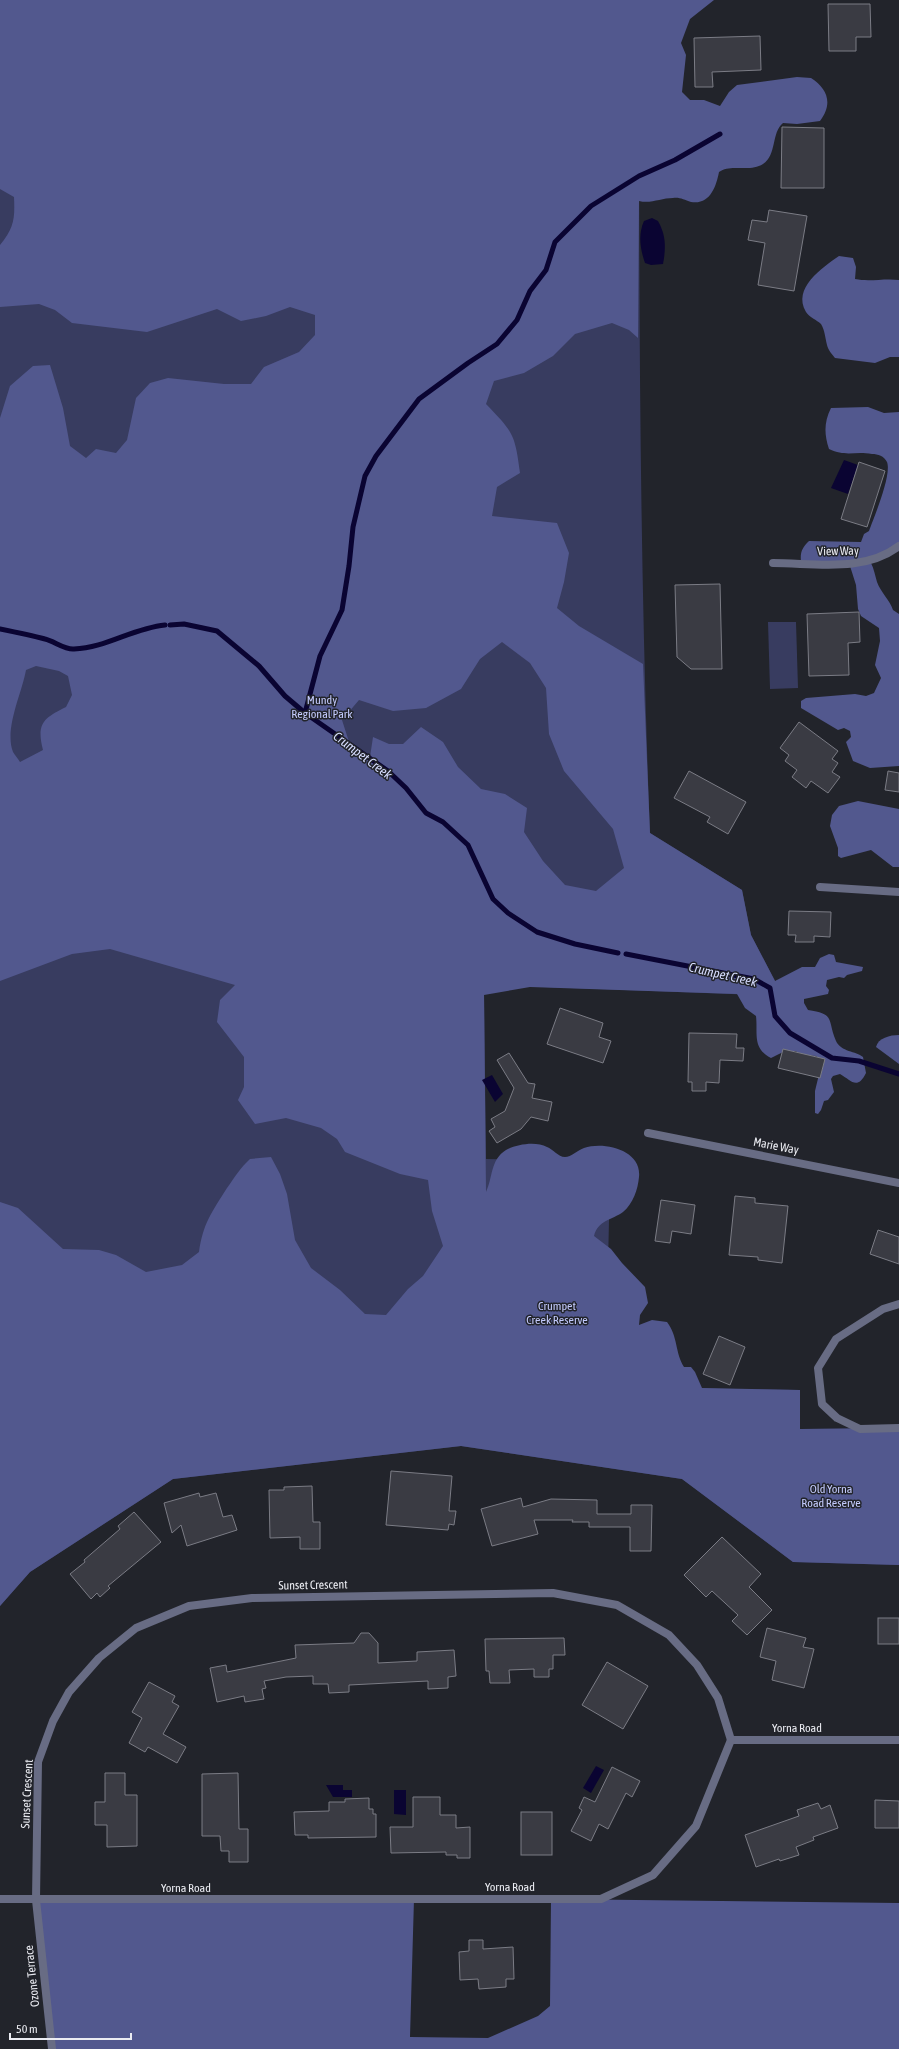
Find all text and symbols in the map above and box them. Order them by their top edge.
street label: View Way [817,544,859,558]
park label: Mundy Regional Park [291,693,353,721]
water label: Crumpet Creek [330,729,395,782]
water label: Crumpet Creek [687,959,759,990]
street label: Marie Way [752,1135,800,1157]
park label: Crumpet Creek Reserve [526,1299,588,1327]
park label: Old Yorna Road Reserve [801,1482,861,1510]
street label: Sunset Crescent [278,1577,348,1593]
street label: Yorna Road [772,1721,822,1735]
street label: Sunset Crescent [18,1759,36,1829]
street label: Yorna Road [485,1880,535,1894]
street label: Yorna Road [161,1881,211,1895]
street label: Ozone Terrace [22,1944,42,2008]
scale bar [10,2015,131,2041]
text: 50 m [16,2022,38,2036]

